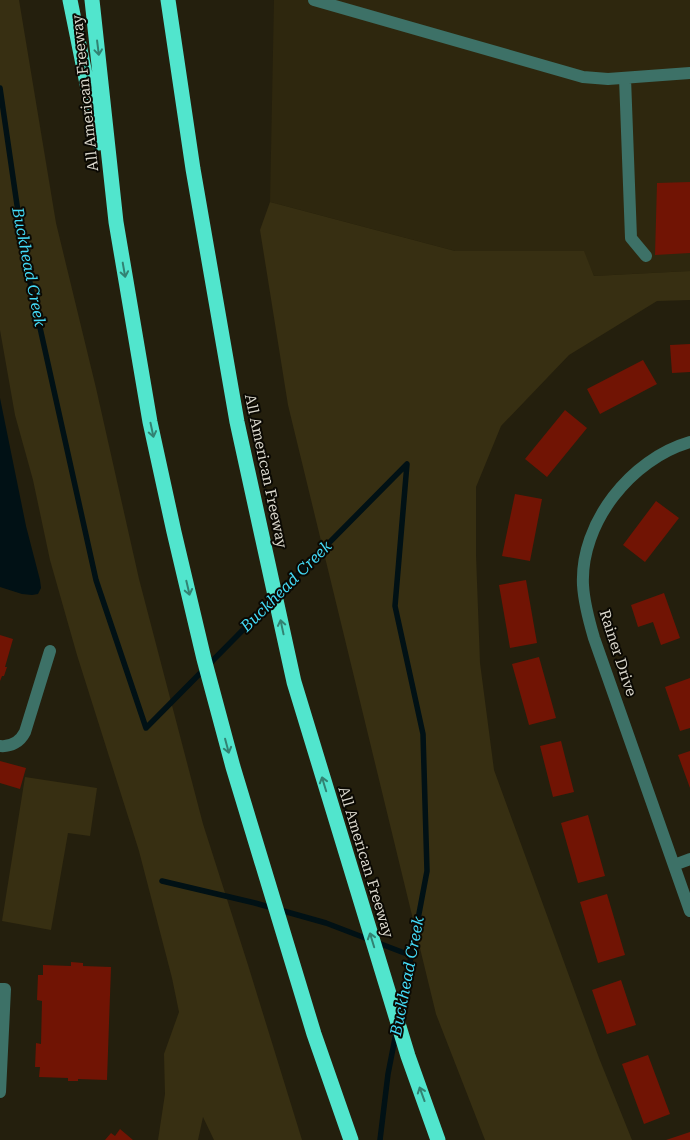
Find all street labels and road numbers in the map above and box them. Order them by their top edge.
street label: All American Freeway [68,14,102,172]
street label: All American Freeway [241,392,291,550]
street label: Rainer Drive [595,607,641,699]
street label: All American Freeway [334,784,398,940]

